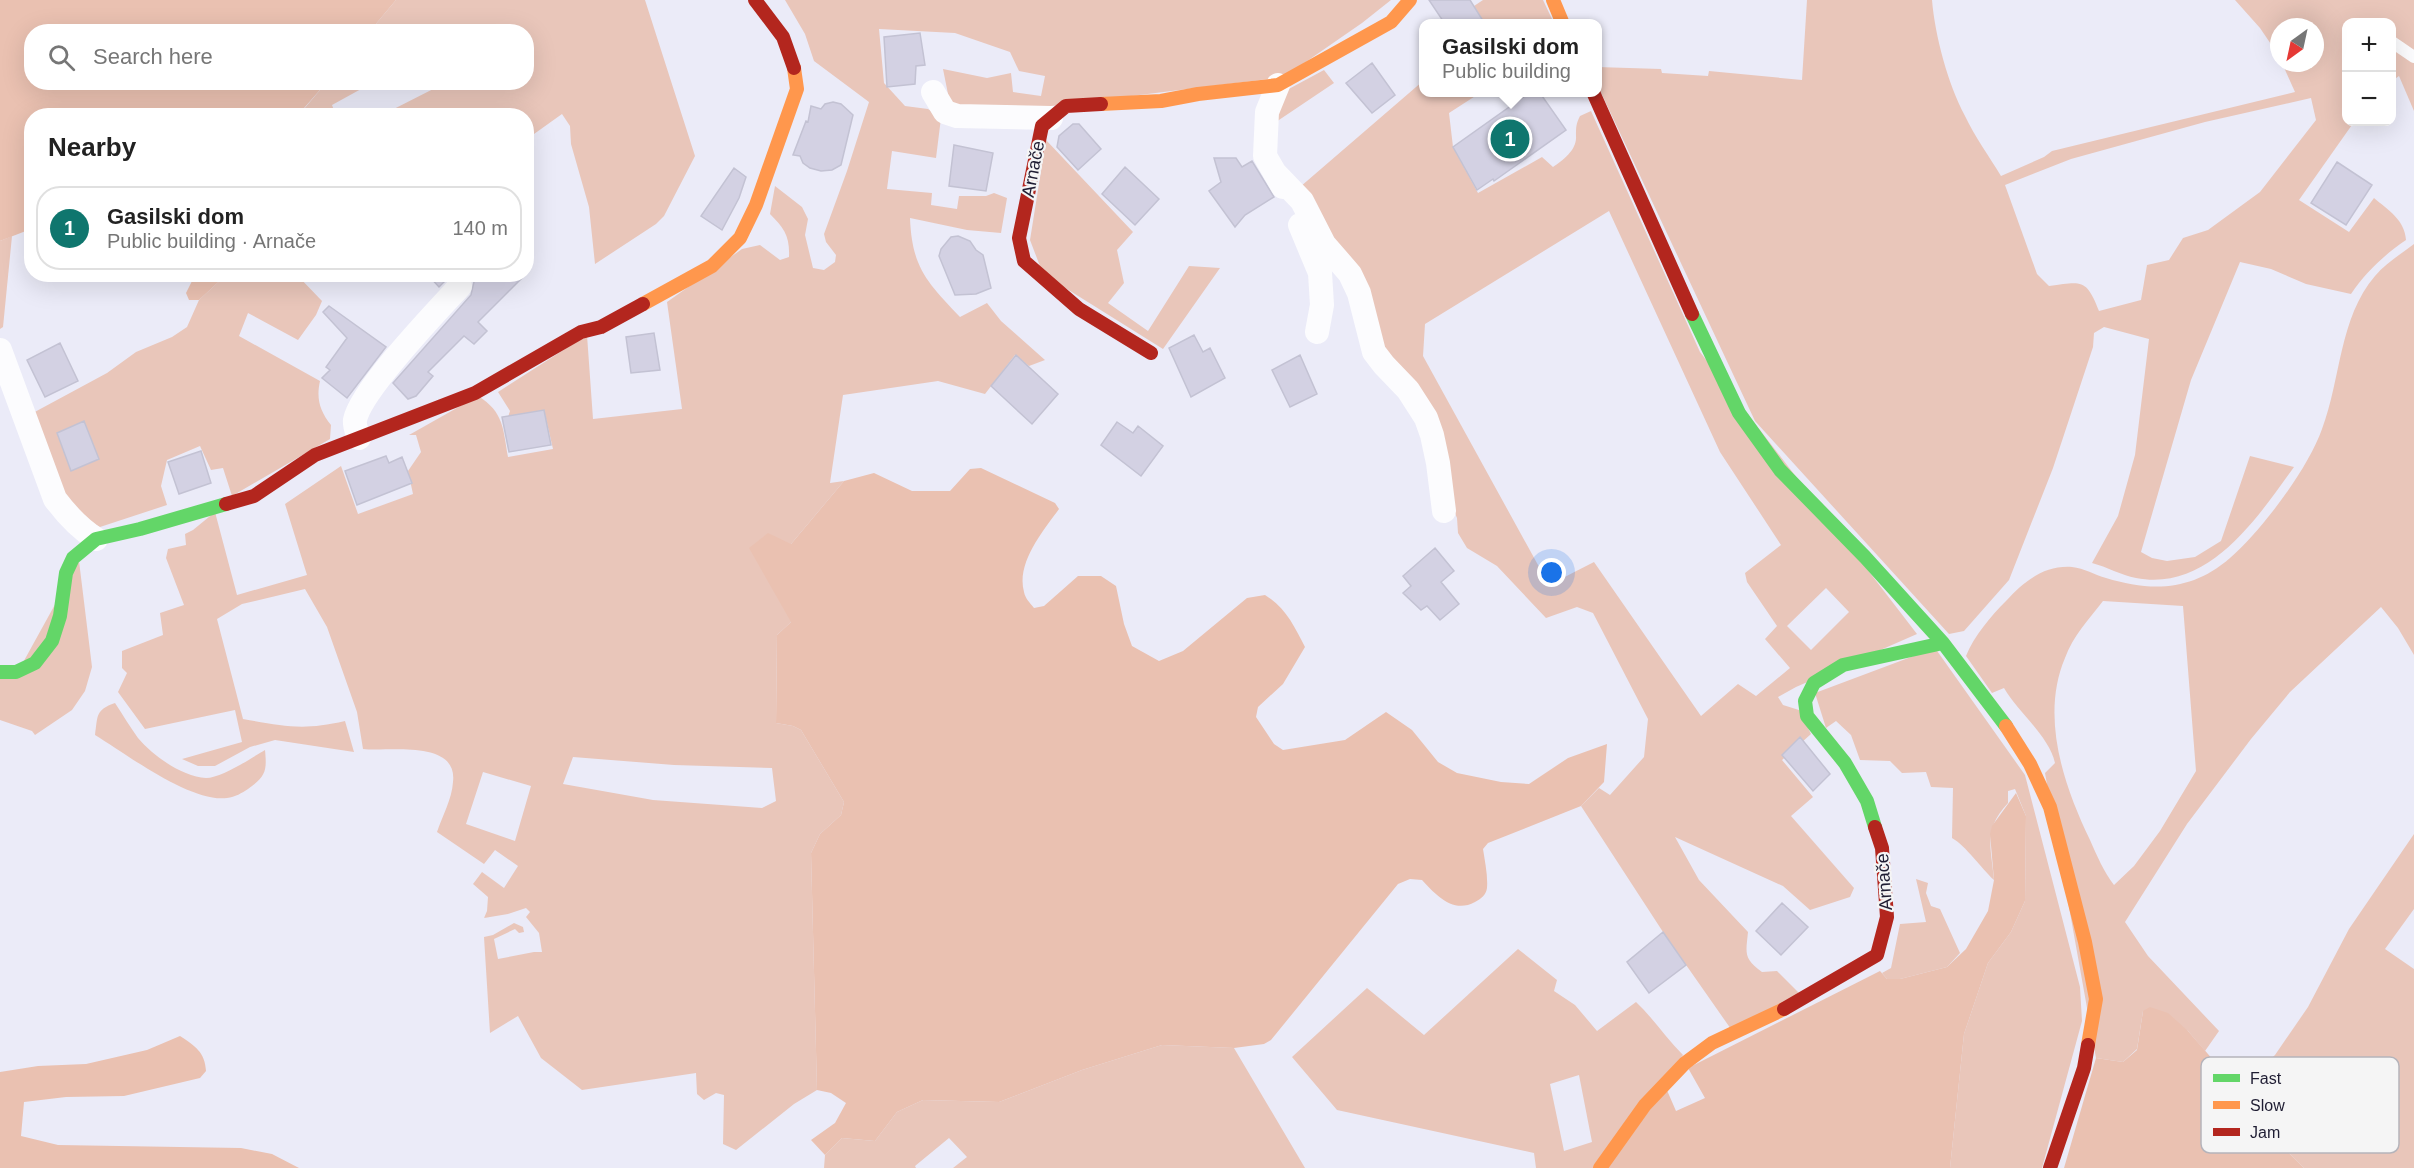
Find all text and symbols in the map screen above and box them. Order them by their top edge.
north arrow [2270,18,2324,72]
map controls [2342,18,2396,126]
button: + [2342,18,2396,72]
popup [1419,19,1602,97]
search box [24,24,534,90]
text: Gasilski dom [1442,34,1579,59]
icon: search [45,41,78,74]
text: Search here [93,44,213,69]
text: Public building [1442,60,1571,82]
button: − [2342,72,2396,126]
pin: 1 [1490,116,1530,162]
text: Nearby [48,132,136,162]
street label: Arnače [1018,139,1048,199]
text: Gasilski dom [107,204,244,229]
text: 1 [64,217,75,239]
text: 140 m [452,217,508,239]
text: Public building · Arnače [107,230,316,252]
your location [1537,558,1566,587]
street label: Arnače [1872,853,1896,911]
legend [2201,1057,2399,1153]
text: Fast [2250,1070,2282,1087]
text: Slow [2250,1097,2285,1114]
text: Jam [2250,1124,2280,1141]

